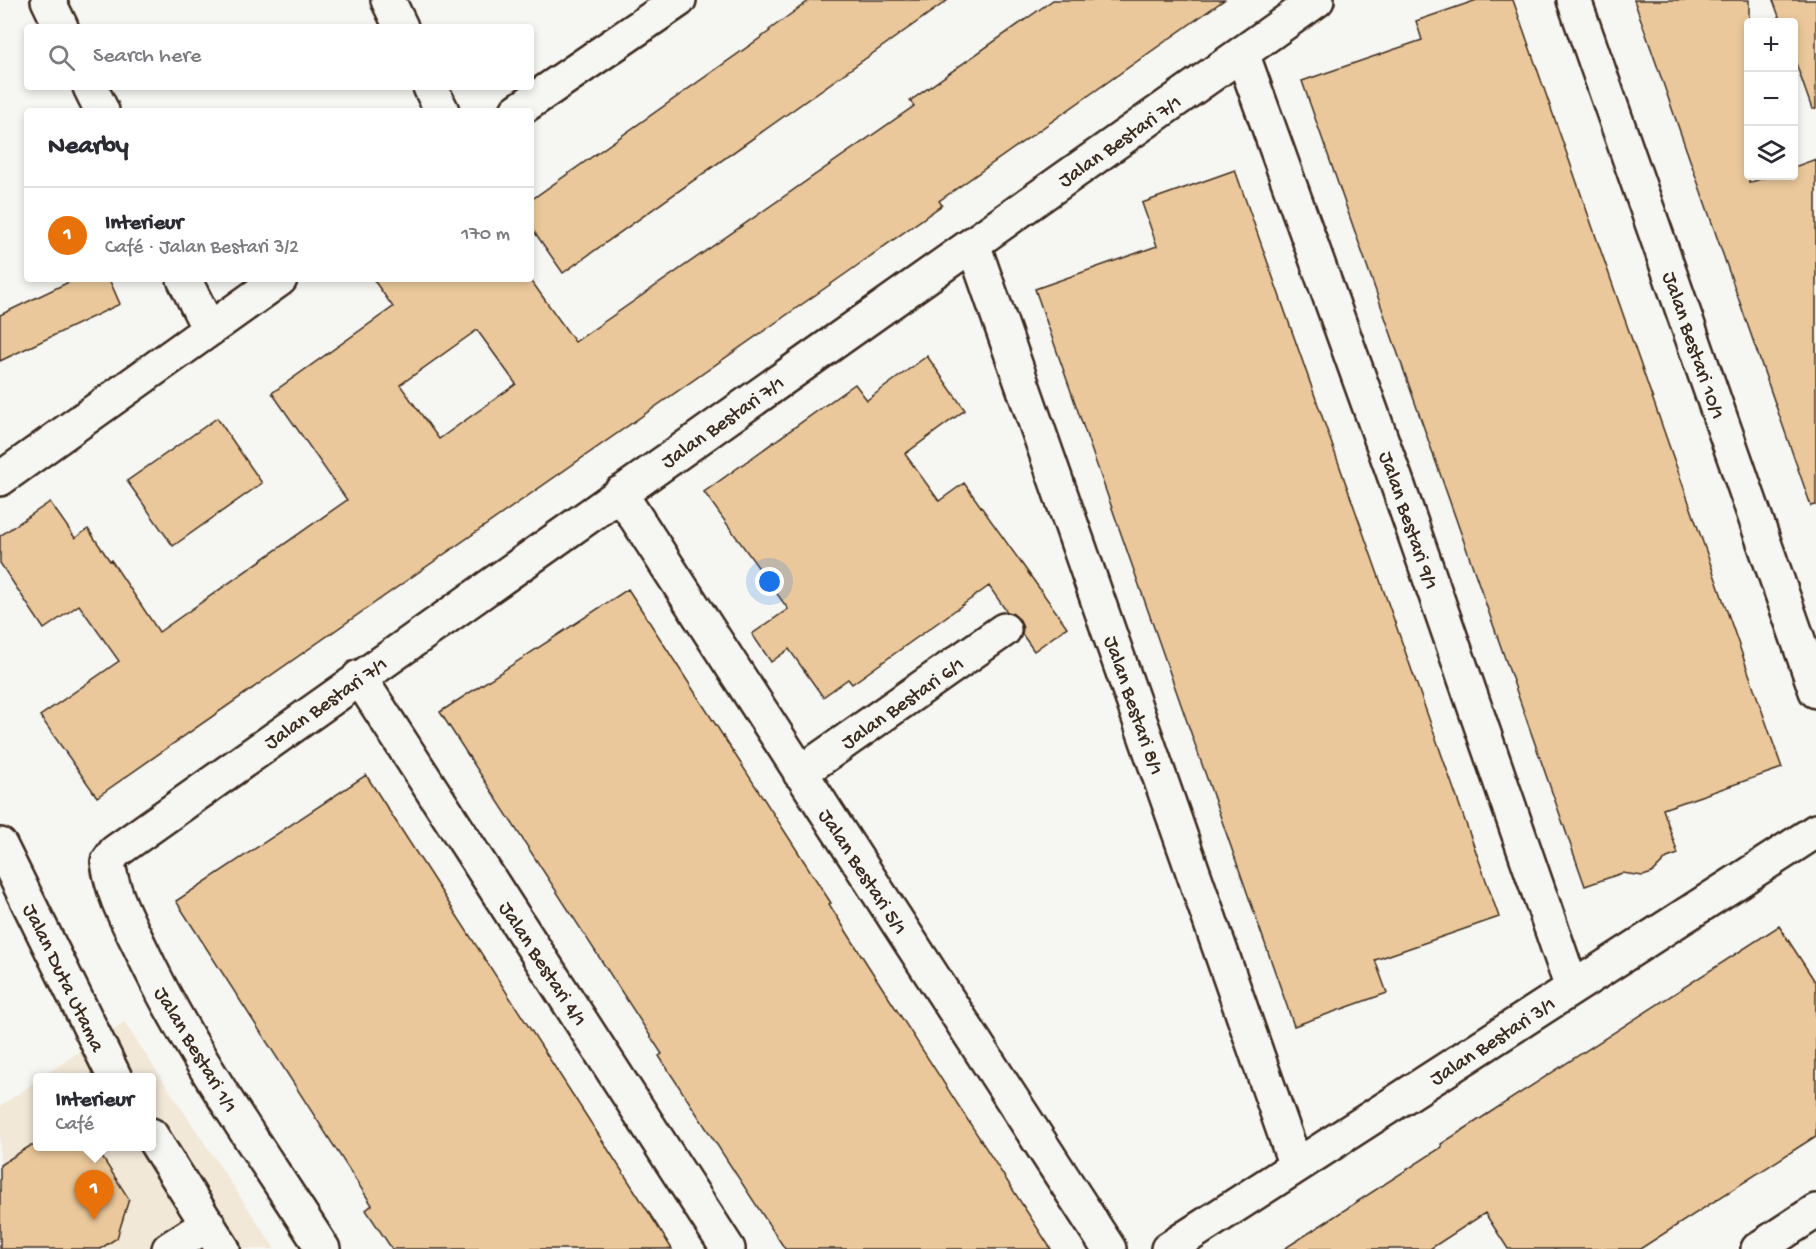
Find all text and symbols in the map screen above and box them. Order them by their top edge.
map controls [1744,18,1798,180]
button: + [1744,18,1798,72]
search box [24,24,534,90]
icon: search [45,41,78,74]
text: Search here [93,44,201,70]
button: − [1744,72,1798,126]
street label: Jalan Bestari 7/1 [1054,91,1188,195]
button: layers [1744,126,1798,180]
text: Nearby [48,132,129,163]
text: Interieur [105,211,183,237]
text: 1 [63,224,72,247]
text: 170 m [461,224,510,247]
text: Café · Jalan Bestari 3/2 [105,237,299,260]
street label: Jalan Bestari 10/1 [1655,269,1729,423]
street label: Jalan Bestari 7/1 [657,372,791,476]
street label: Jalan Bestari 9/1 [1371,449,1442,594]
your location [755,567,784,596]
street label: Jalan Bestari 8/1 [1096,633,1167,779]
street label: Jalan Bestari 7/1 [260,653,394,757]
street label: Jalan Bestari 6/1 [838,653,970,757]
street label: Jalan Bestari 5/1 [811,805,911,941]
street label: Jalan Bestari 4/1 [491,898,591,1032]
street label: Jalan Duta Utama [15,900,109,1058]
street label: Jalan Bestari 1/1 [147,983,241,1118]
street label: Jalan Bestari 3/1 [1426,993,1561,1093]
popup [33,1073,156,1151]
text: Interieur [55,1088,134,1114]
text: Café [55,1114,94,1137]
pin: 1 [74,1170,113,1220]

